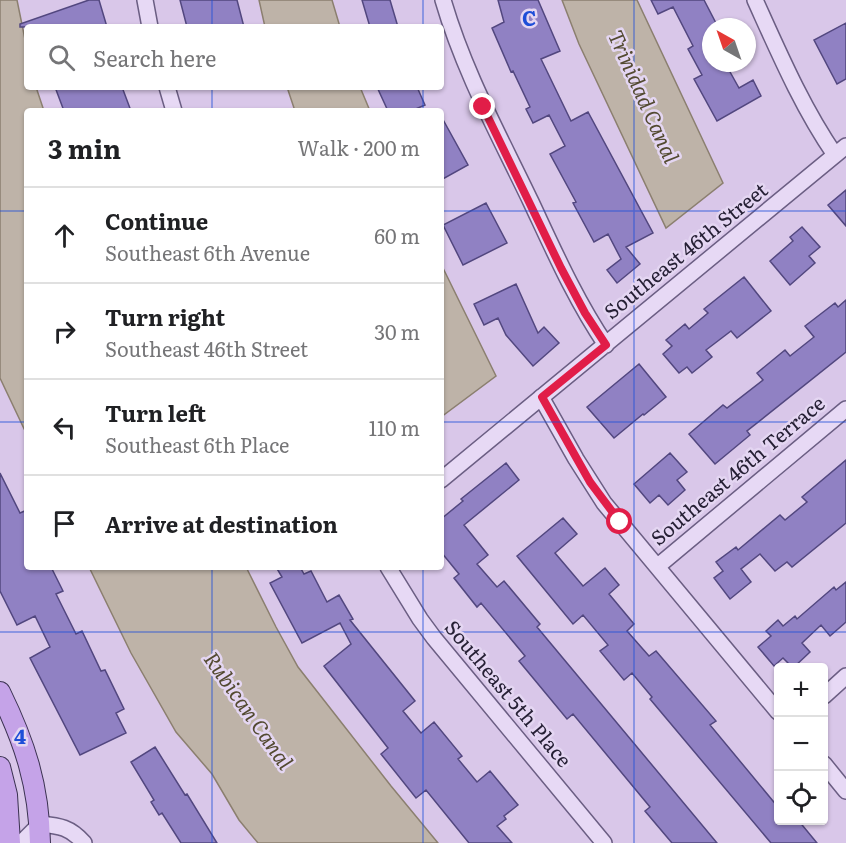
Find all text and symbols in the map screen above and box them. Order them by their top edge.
text: C [522,2,536,32]
north arrow [702,18,756,72]
search box [24,24,444,90]
water label: Trinidad Canal [602,25,688,167]
icon: search [45,41,78,74]
text: Search here [93,41,216,74]
route end [469,93,495,119]
text: 3 min [48,128,121,167]
text: Walk · 200 m [297,132,420,162]
street label: Southeast 46th Street [596,174,773,325]
text: Continue [105,204,208,237]
icon: ahead [48,219,81,252]
text: 60 m [374,220,420,250]
text: Southeast 6th Avenue [105,237,310,267]
text: Turn right [105,300,225,333]
icon: right [48,315,81,348]
text: 30 m [374,316,420,346]
text: Southeast 46th Street [105,333,308,363]
street label: Southeast 46th Terrace [643,388,830,551]
text: Turn left [105,396,206,429]
icon: left [48,411,81,444]
text: 110 m [369,412,420,442]
text: Southeast 6th Place [105,429,289,459]
icon: arrive [48,507,81,540]
text: Arrive at destination [105,507,338,540]
route start [606,508,632,534]
street label: Southeast 5th Place [439,613,580,773]
water label: Rubican Canal [198,644,302,775]
map controls [774,663,828,825]
button: + [774,663,828,717]
button: − [774,717,828,771]
text: 4 [14,720,26,750]
button: locate [774,771,828,825]

